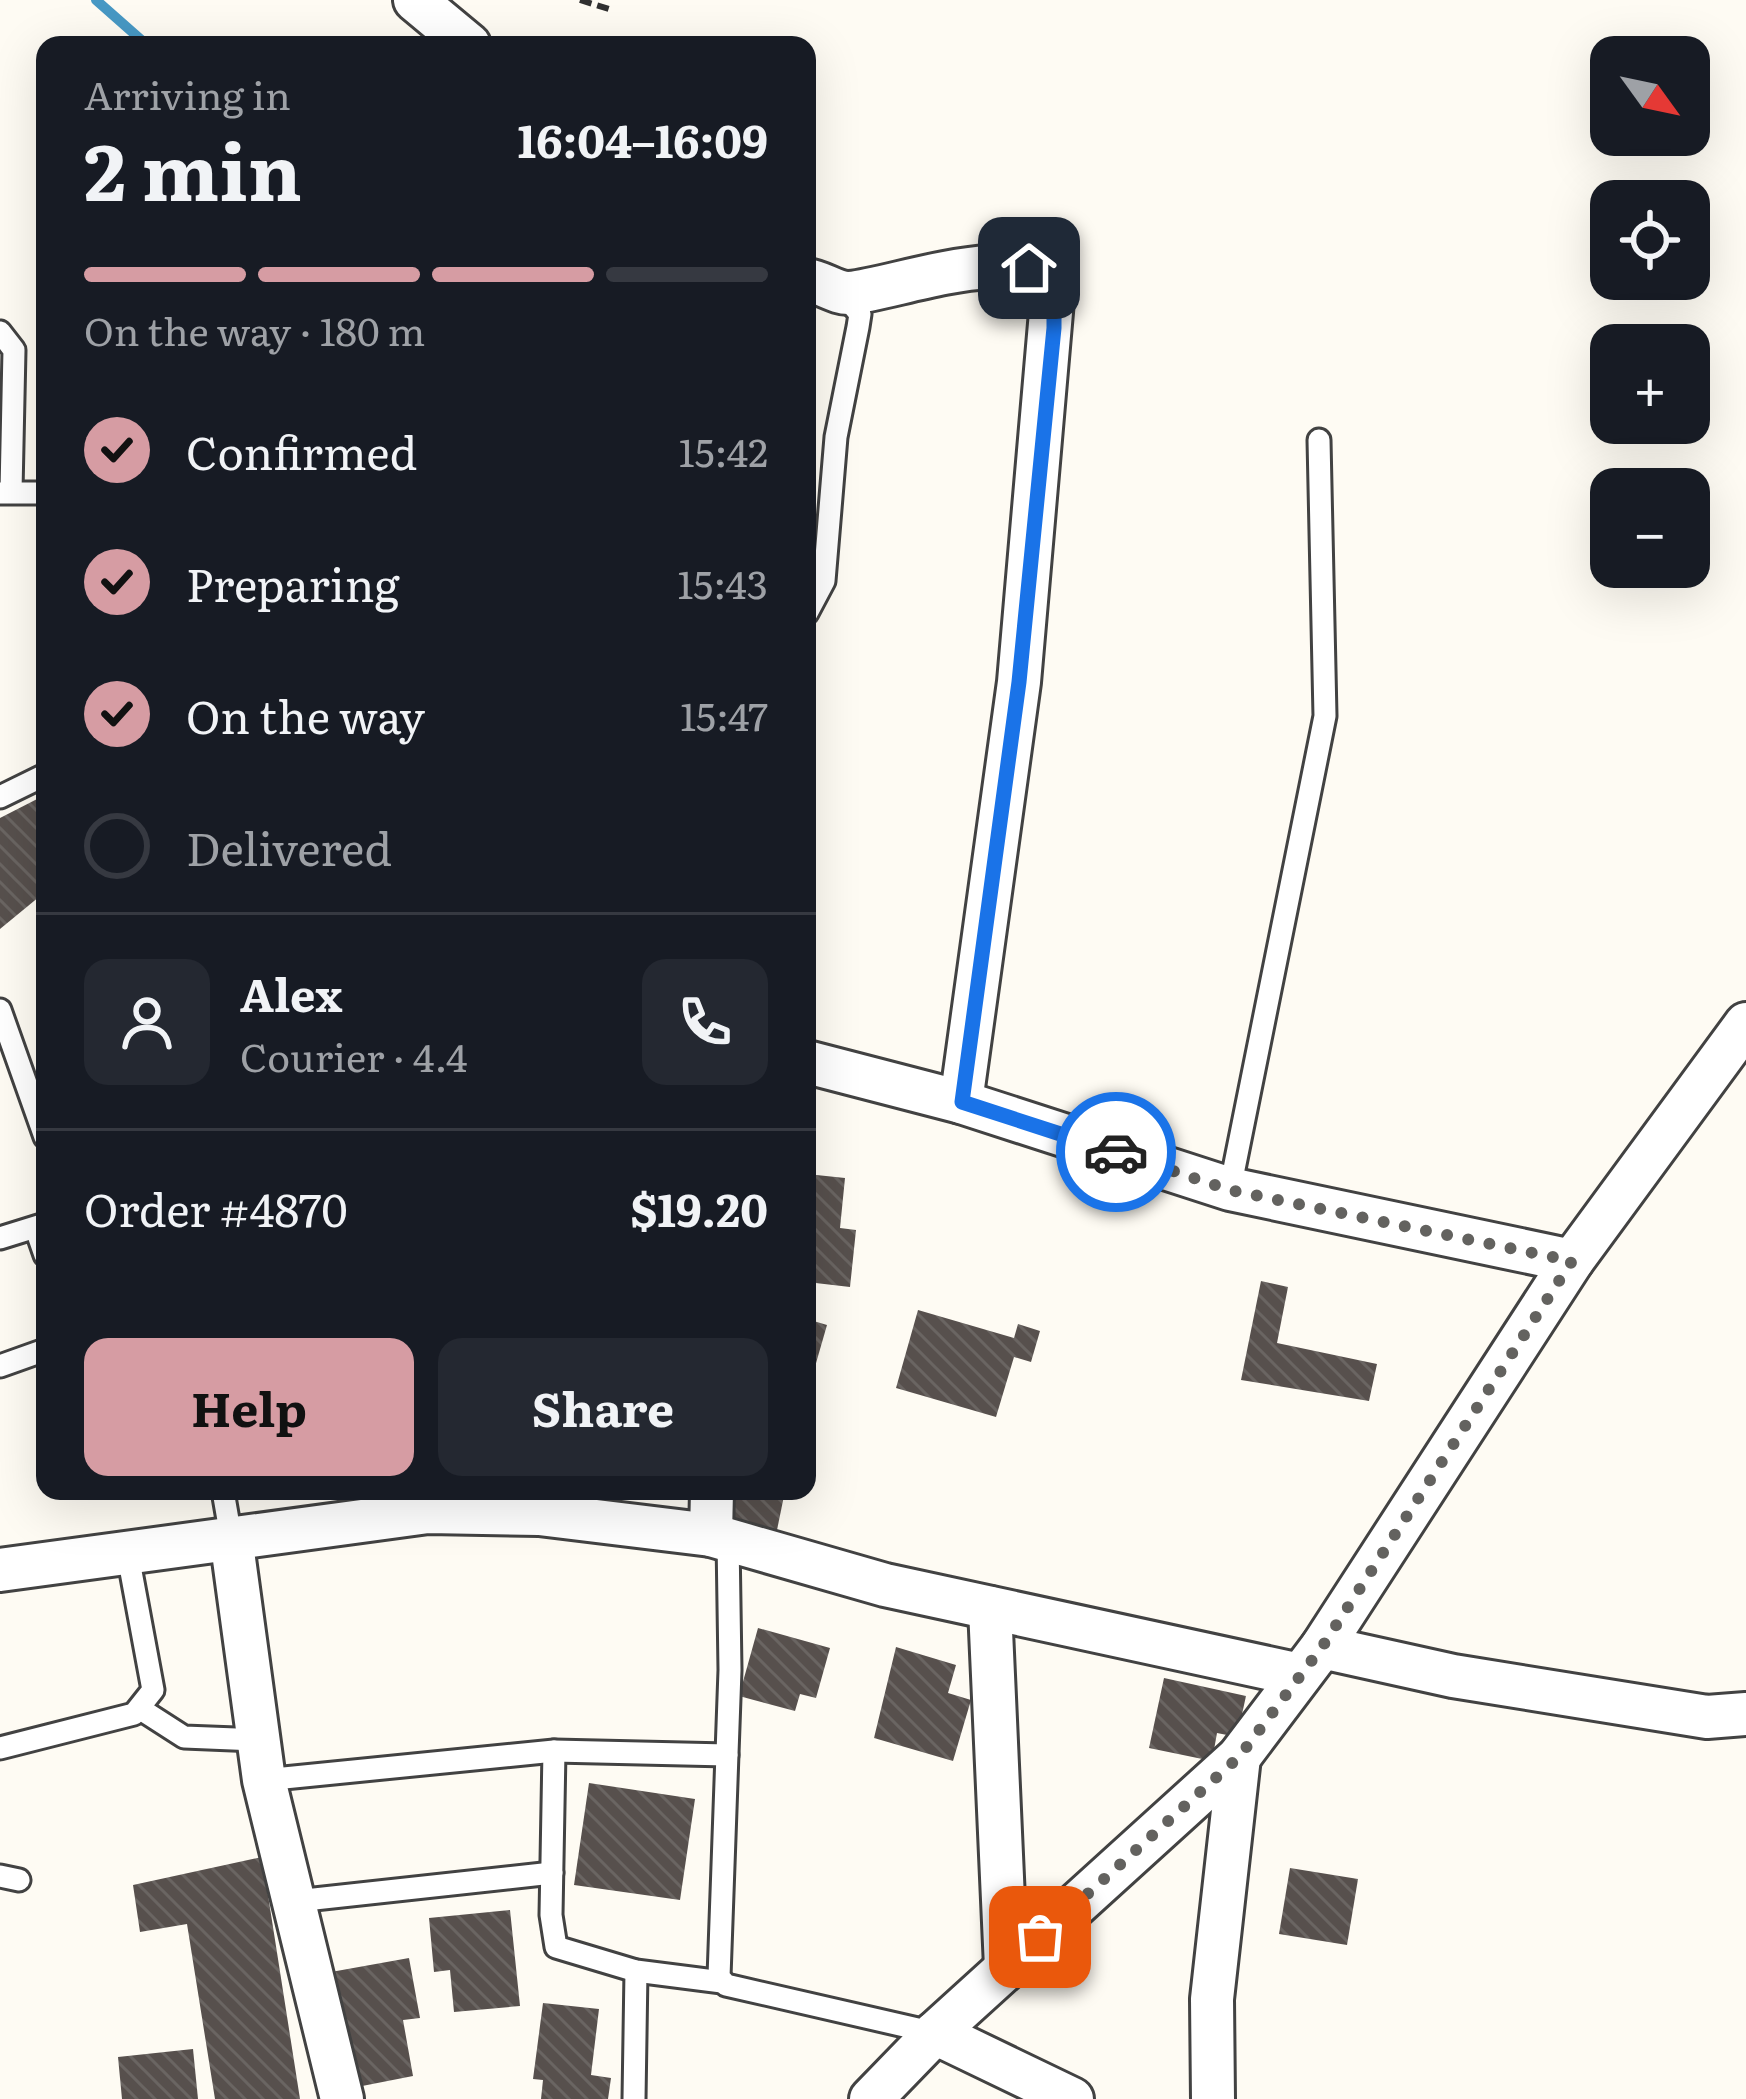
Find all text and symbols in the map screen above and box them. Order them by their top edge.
north arrow [1590,36,1710,156]
map controls [1590,36,1710,588]
text: Arriving in [84,64,291,122]
text: 16:04–16:09 [518,105,768,172]
text: 2 min [84,109,302,225]
button: locate [1590,180,1710,300]
pin [978,217,1080,319]
icon: home [996,235,1062,301]
text: On the way · 180 m [84,300,425,358]
button: + [1590,324,1710,444]
icon: check [84,417,150,483]
text: Confirmed [186,417,417,484]
text: 15:42 [679,421,768,479]
button: − [1590,468,1710,588]
icon: check [84,549,150,615]
text: Preparing [186,549,400,616]
text: 15:43 [677,553,768,611]
icon: check [84,681,150,747]
text: On the way [186,681,425,748]
text: 15:47 [680,685,768,743]
text: Delivered [186,813,392,880]
button: person [84,959,210,1085]
text: Alex [240,959,342,1026]
button: phone [642,959,768,1085]
text: Courier · 4.4 [240,1026,467,1084]
courier [1056,1092,1176,1212]
icon: car [1083,1119,1149,1185]
text: Order #4870 [84,1174,348,1241]
text: $19.20 [630,1174,768,1241]
button: Help [84,1338,414,1476]
button: Share [438,1338,768,1476]
pin [989,1886,1091,1988]
icon: bag [1007,1904,1073,1970]

